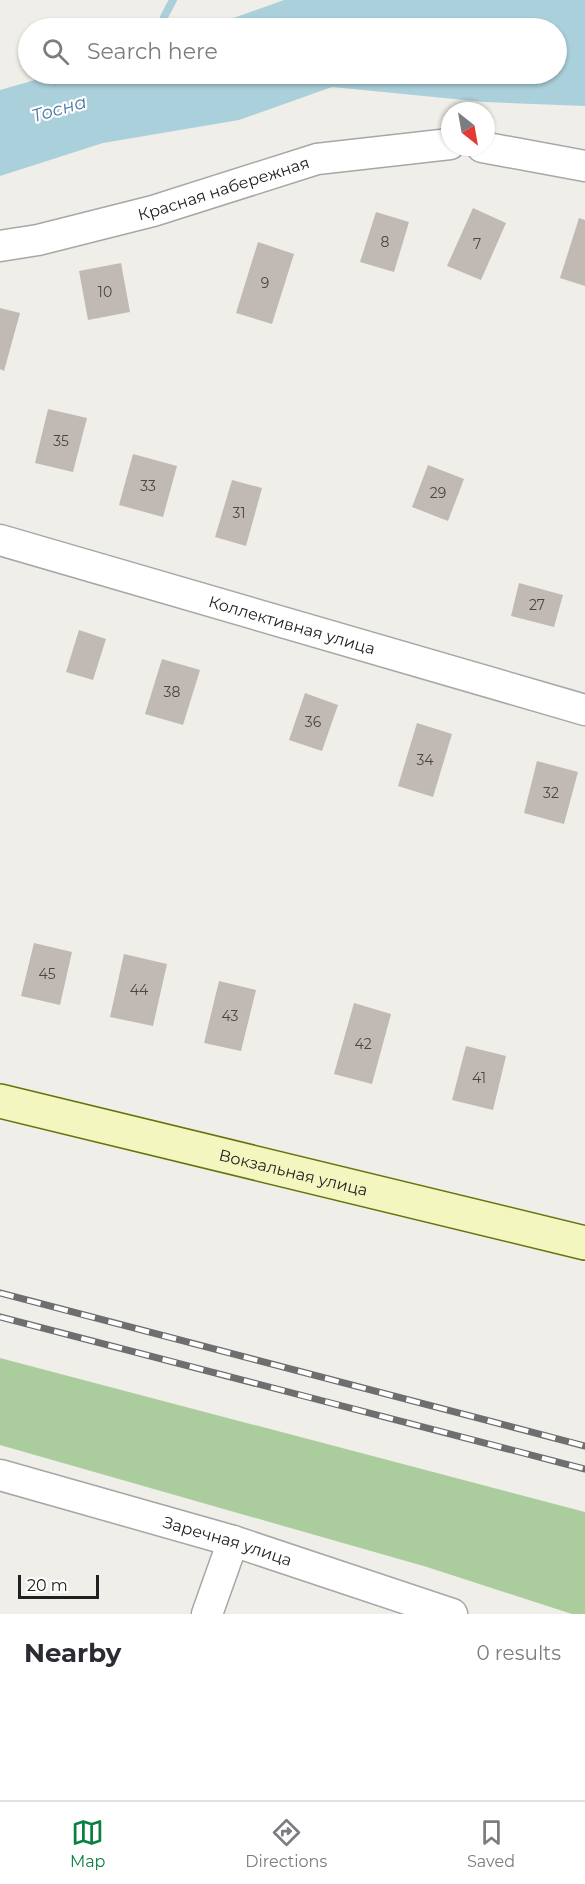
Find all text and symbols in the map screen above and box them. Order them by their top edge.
search box [18,18,567,84]
icon: search [39,35,72,68]
text: Search here [87,38,218,65]
water label: Тосна [29,91,89,127]
north arrow [441,102,495,156]
street label: Красная набережная [136,153,312,224]
house number: 8 [381,233,390,251]
house number: 7 [473,235,481,253]
house number: 9 [261,274,269,292]
house number: 10 [98,283,112,301]
house number: 35 [53,432,69,450]
house number: 33 [140,477,156,495]
house number: 29 [430,484,446,502]
house number: 31 [233,504,245,522]
street label: Коллективная улица [206,592,377,658]
house number: 27 [529,596,545,614]
house number: 38 [164,683,180,701]
house number: 36 [305,713,322,731]
house number: 34 [416,751,434,769]
house number: 32 [543,784,559,802]
house number: 45 [38,965,56,983]
house number: 44 [130,981,149,999]
house number: 43 [222,1007,239,1025]
house number: 42 [354,1035,372,1053]
house number: 41 [472,1069,486,1087]
street label: Вокзальная улица [217,1145,370,1199]
street label: Заречная улица [161,1512,295,1570]
scale bar [18,1572,99,1600]
text: 20 m [27,1576,68,1595]
text: Nearby [24,1637,121,1669]
text: 0 results [476,1641,561,1665]
tab: Map [70,1816,105,1871]
tab: Directions [245,1816,327,1871]
tab: Saved [467,1816,515,1871]

